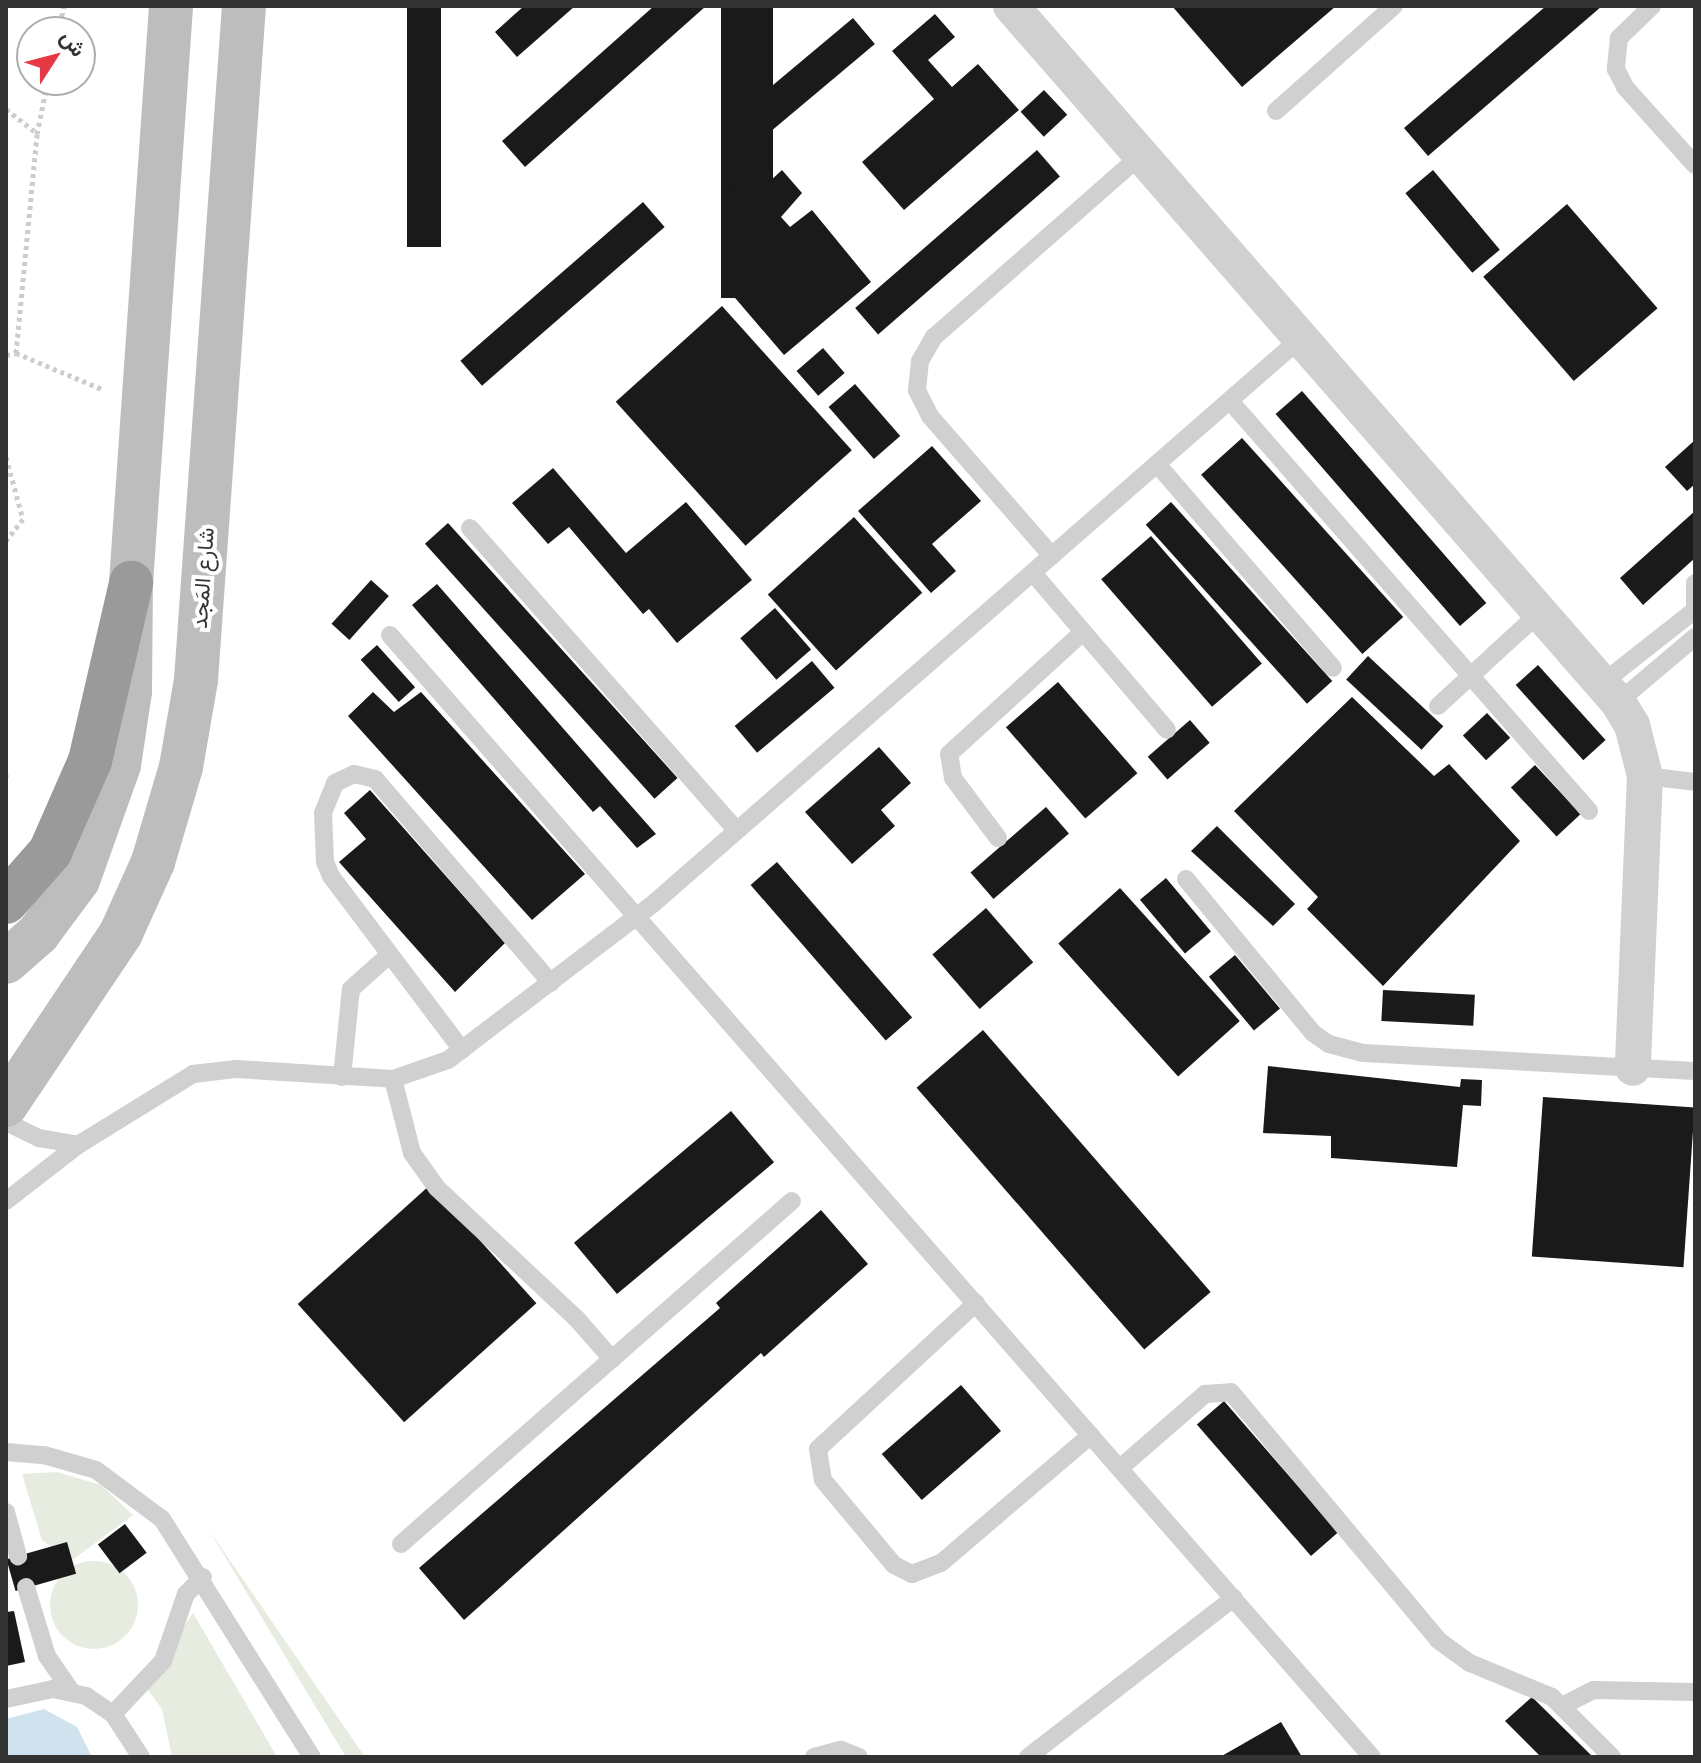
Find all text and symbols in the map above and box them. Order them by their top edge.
north arrow [16,16,96,96]
text: ش [56,25,92,61]
street label: شارع المَجد [186,527,220,629]

